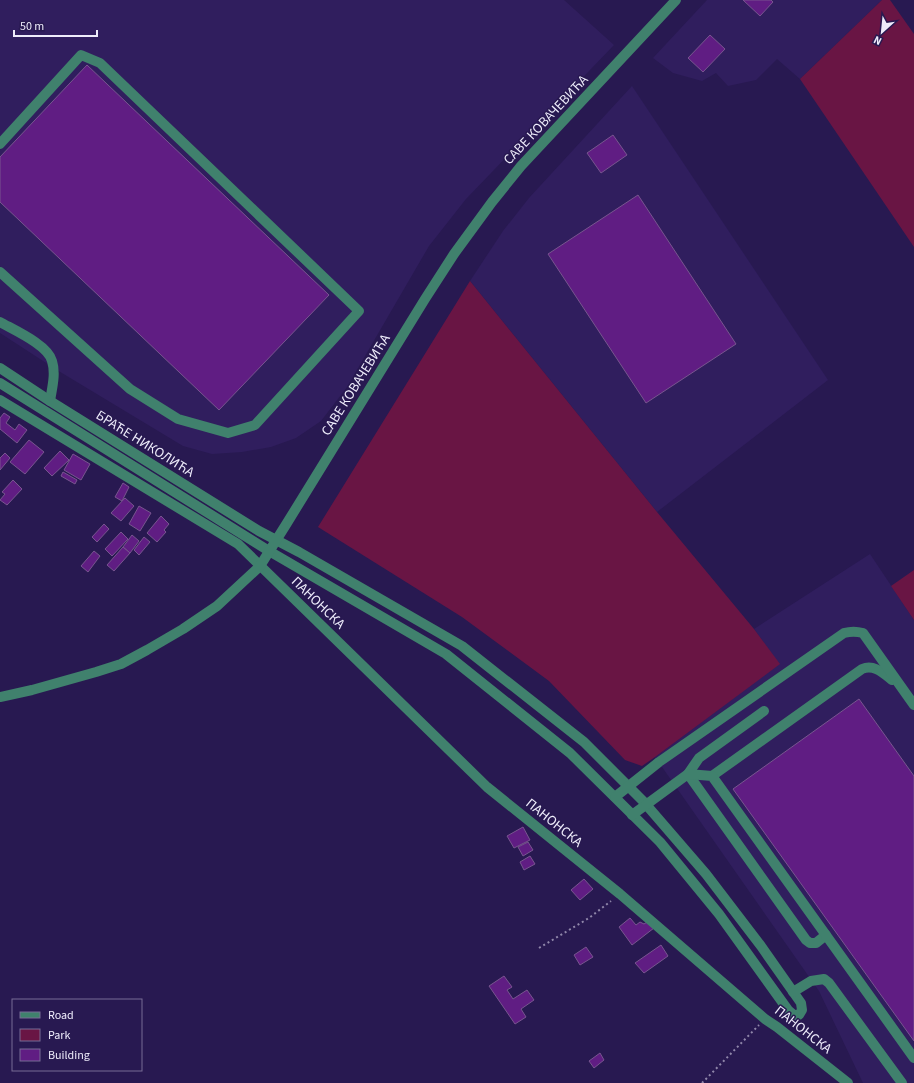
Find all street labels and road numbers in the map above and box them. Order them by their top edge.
street label: САВЕ КОВАЧЕВИЋА [499,70,593,169]
street label: САВЕ КОВАЧЕВИЋА [317,330,396,440]
street label: БРАЋЕ НИКОЛИЋА [92,406,198,483]
street label: ПАНОНСКА [287,572,350,634]
street label: ПАНОНСКА [521,794,587,852]
street label: ПАНОНСКА [770,1001,836,1059]

